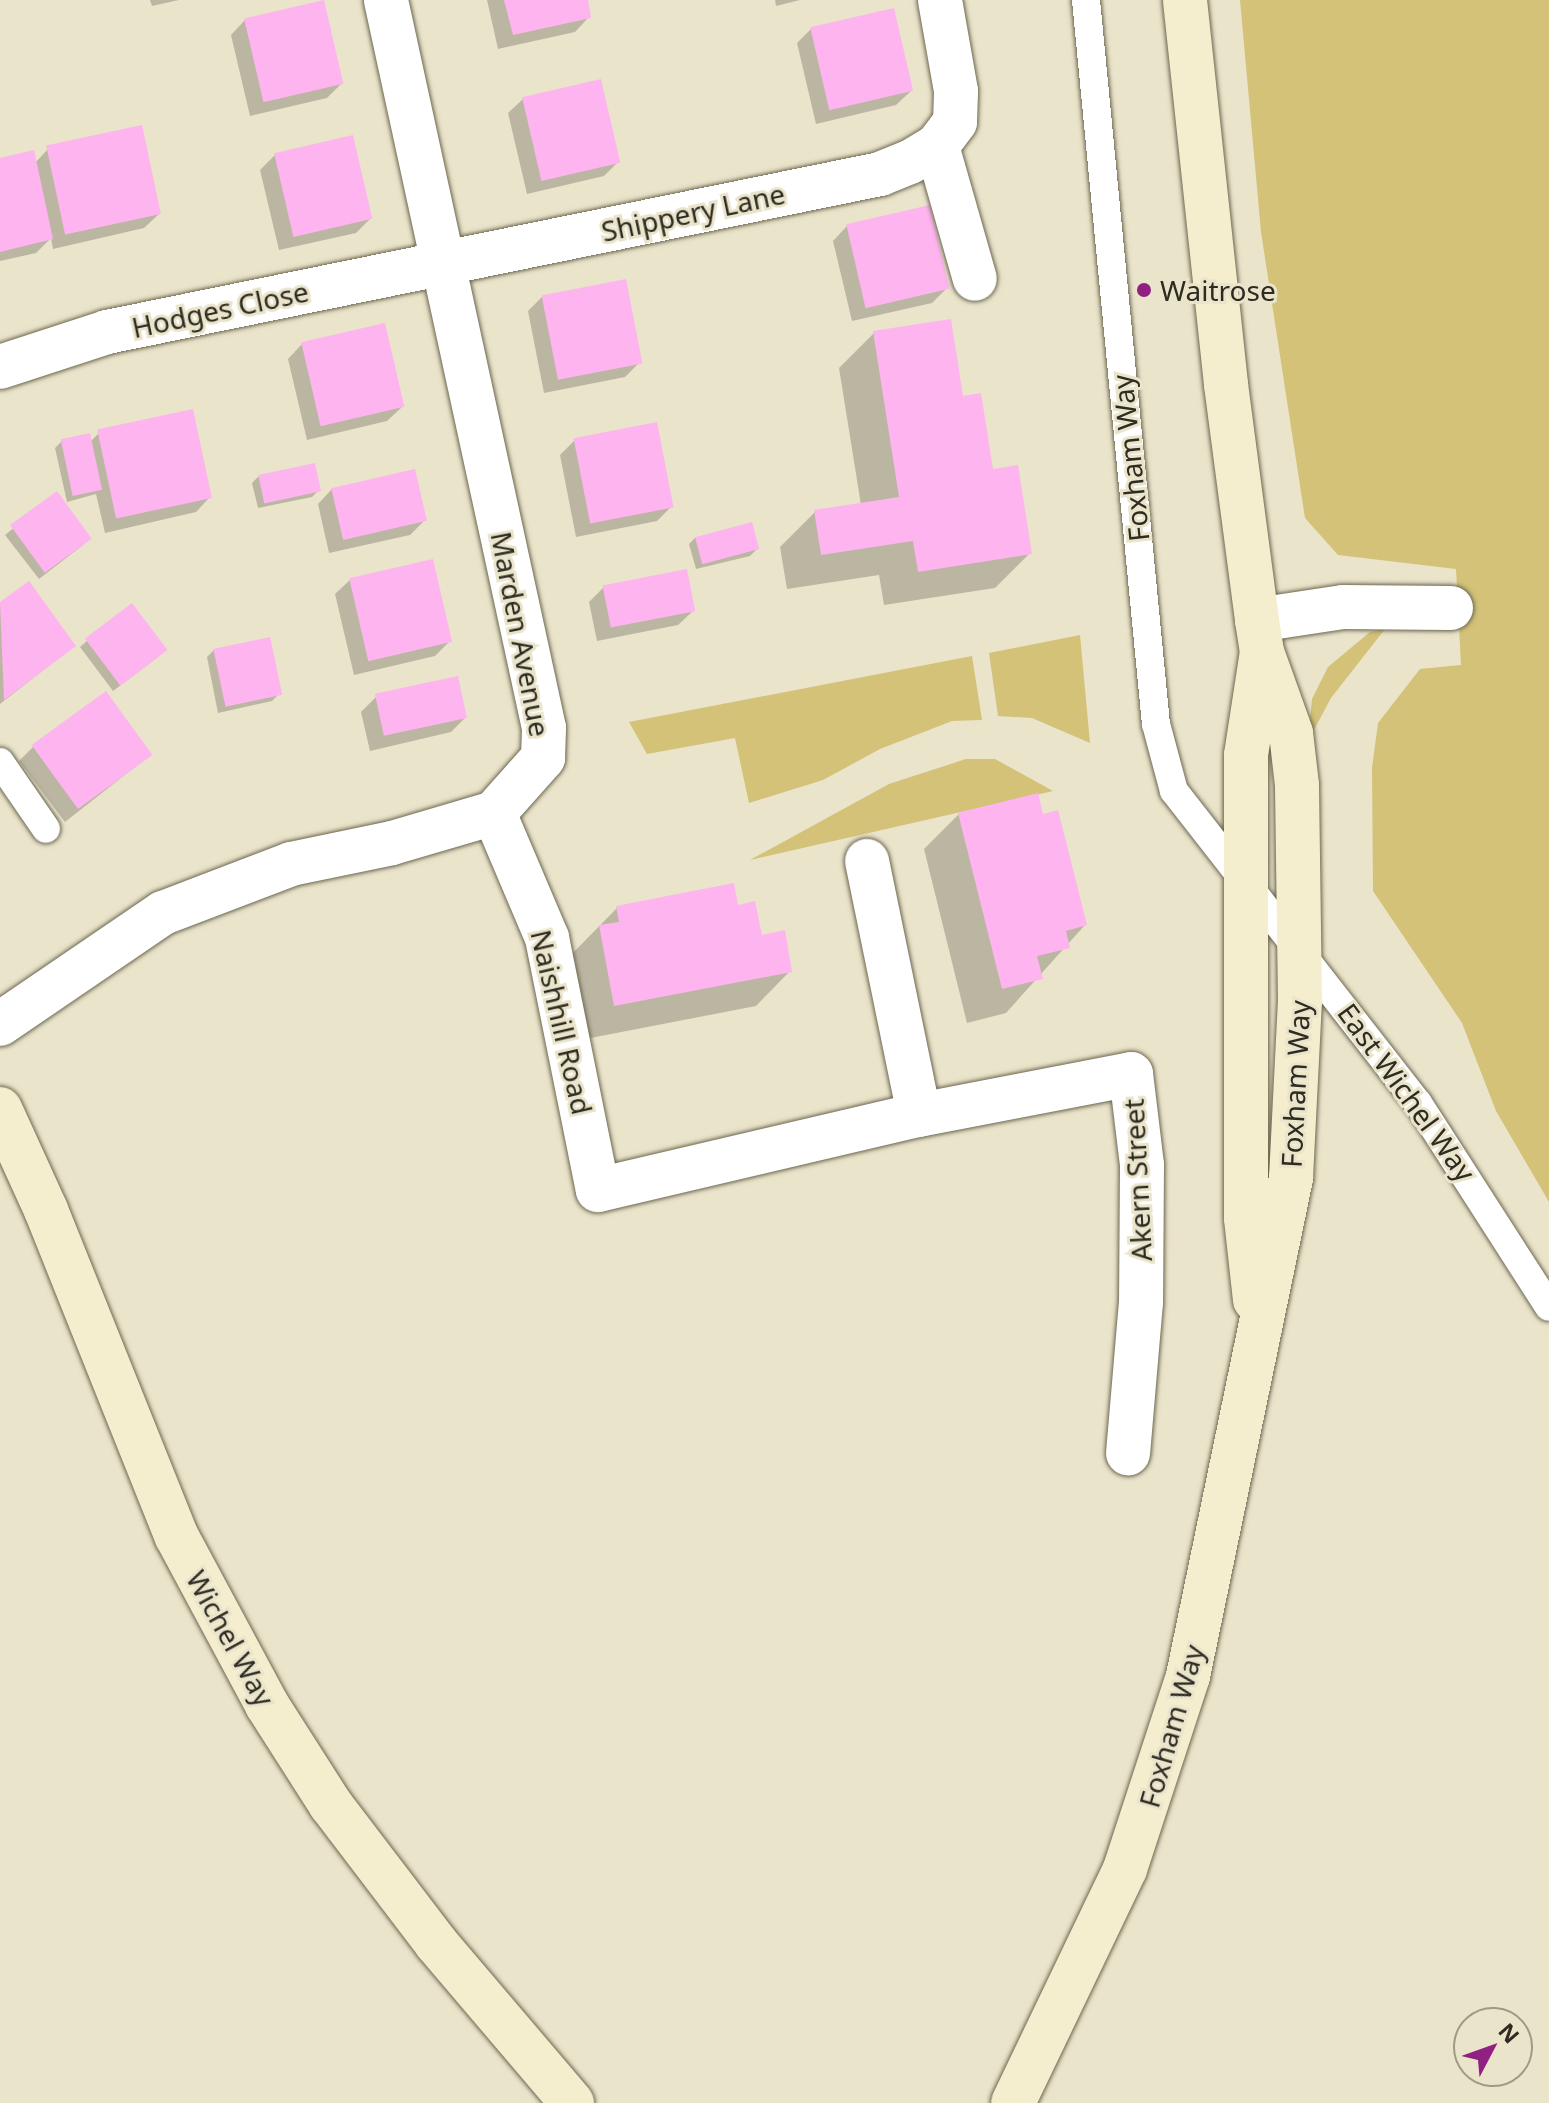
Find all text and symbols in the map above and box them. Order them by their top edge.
street label: Shippery Lane [598,176,788,248]
place label: Waitrose [1160,273,1276,307]
street label: Hodges Close [129,274,311,344]
marker: Waitrose [1135,281,1153,299]
street label: Foxham Way [1105,373,1155,543]
street label: Marden Avenue [485,529,557,739]
street label: Naishhill Road [524,926,600,1118]
street label: East Wichel Way [1331,996,1483,1188]
street label: Foxham Way [1274,999,1316,1169]
street label: Akern Street [1116,1098,1158,1262]
street label: Wichel Way [180,1564,282,1712]
street label: Foxham Way [1132,1641,1210,1811]
north arrow [1453,2007,1533,2087]
text: N [1492,2016,1527,2049]

